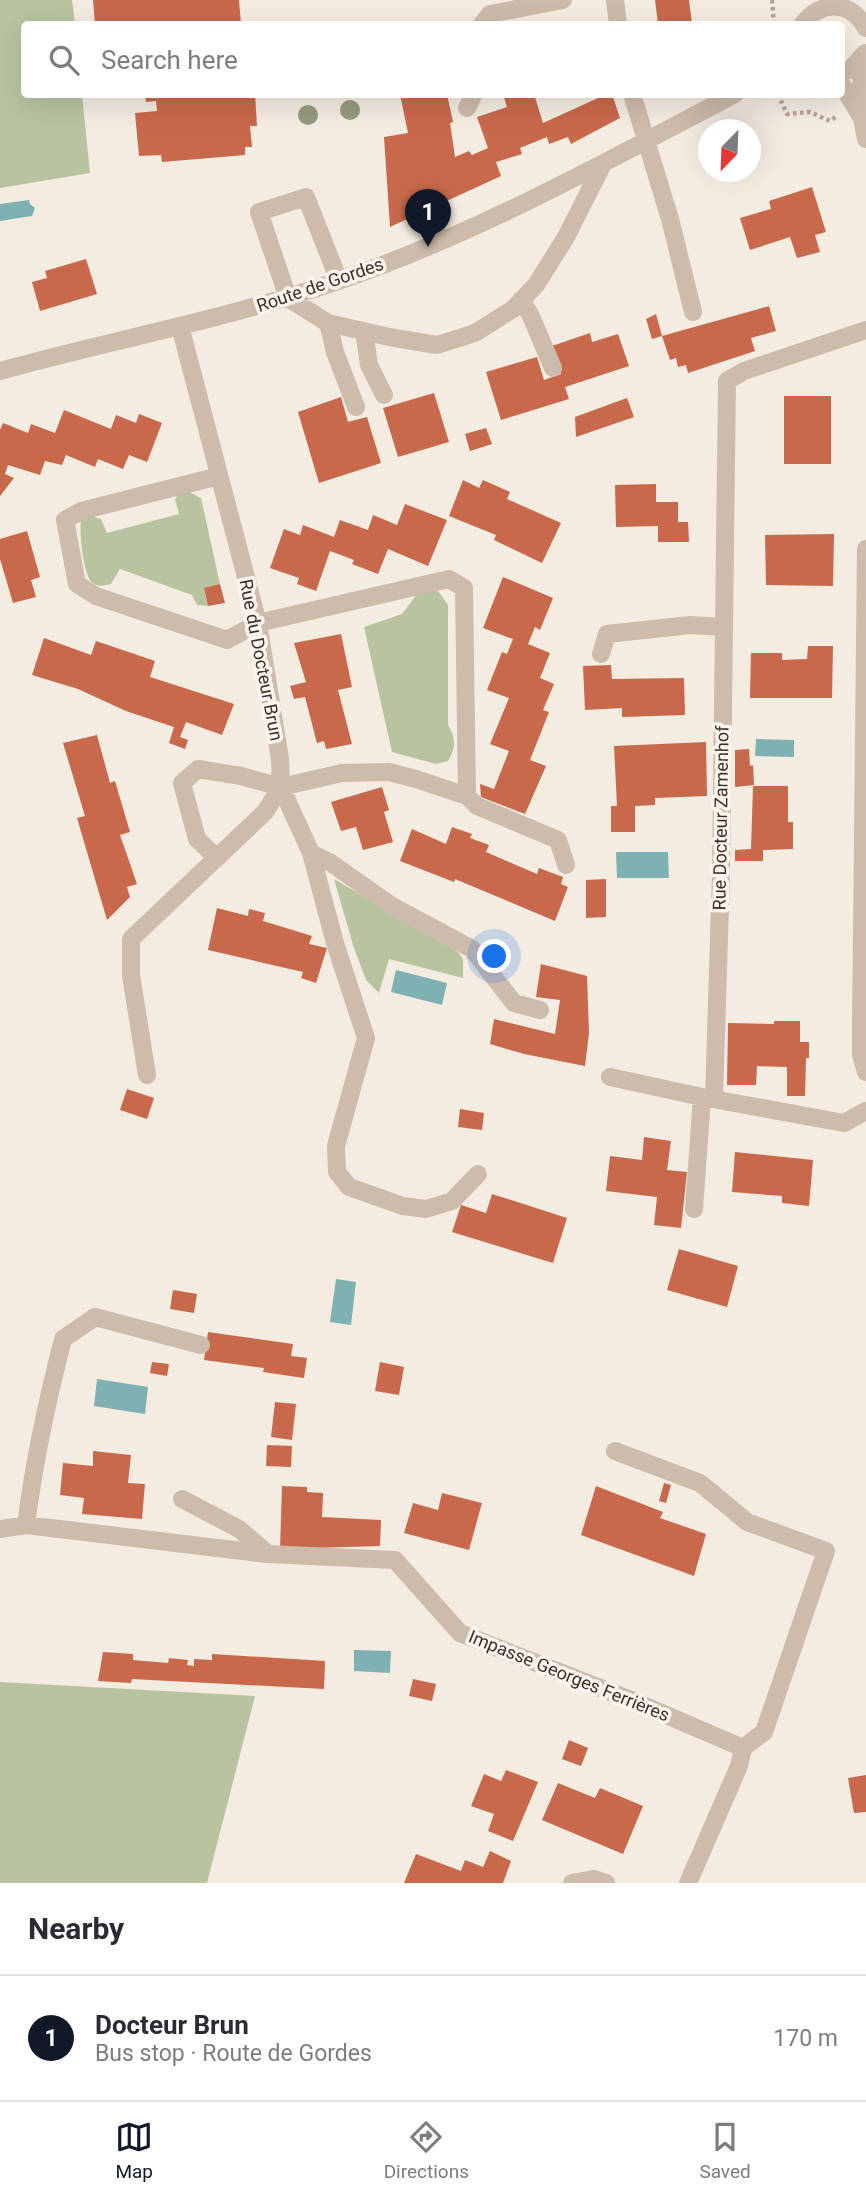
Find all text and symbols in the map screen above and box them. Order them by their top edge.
search box [21,21,845,98]
icon: search [45,41,83,79]
text: Search here [101,45,238,75]
north arrow [698,119,761,182]
pin: 1 [405,189,451,247]
street label: Route de Gordes [254,253,386,316]
street label: Rue du Docteur Brun [236,577,287,742]
street label: Rue Docteur Zamenhof [708,725,733,911]
your location [477,939,511,973]
street label: Impasse Georges Ferrières [466,1626,673,1726]
text: Nearby [28,1911,124,1946]
text: Docteur Brun [95,2010,249,2040]
text: 1 [44,2025,58,2052]
text: 170 m [773,2025,838,2052]
text: Bus stop · Route de Gordes [95,2040,372,2067]
tab: Map [115,2118,153,2183]
tab: Directions [384,2118,469,2183]
tab: Saved [699,2118,751,2183]

